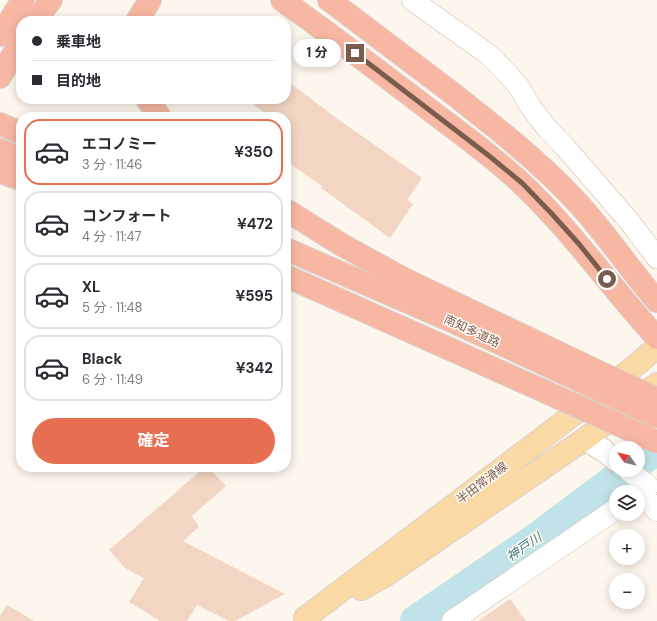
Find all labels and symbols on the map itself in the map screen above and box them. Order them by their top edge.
callout: 1 分 [293,39,341,67]
route end [346,44,364,62]
route start [598,270,616,288]
street label: 南知多道路 [441,311,503,351]
north arrow [609,441,645,477]
street label: 半田常滑線 [453,459,511,507]
water label: 神戸川 [503,528,546,565]

